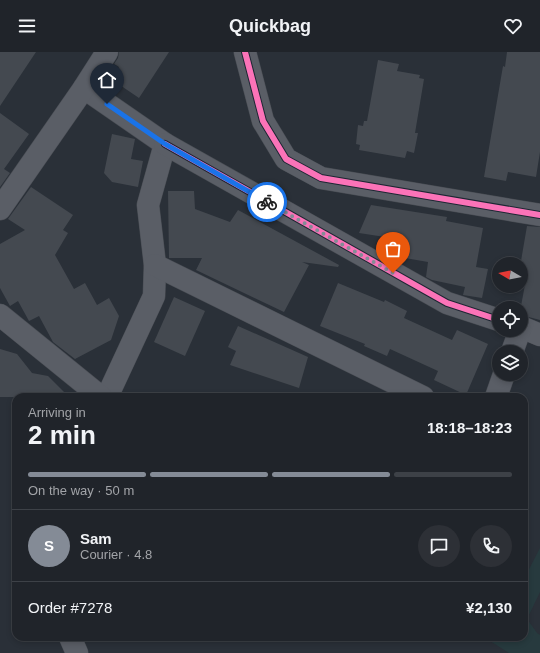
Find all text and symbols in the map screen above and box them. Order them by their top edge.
icon: menu [16,15,38,37]
icon: heart [502,15,524,37]
text: Quickbag [229,16,311,36]
pin [90,63,124,104]
icon: home [96,69,118,91]
courier [247,182,287,222]
icon: bike [256,191,278,213]
pin [376,232,410,273]
icon: bag [382,238,404,260]
north arrow [492,257,528,293]
map controls [492,257,528,381]
button: locate [492,301,528,337]
button: layers [492,345,528,381]
text: Arriving in [28,405,86,420]
text: 18:18–18:23 [427,419,512,436]
text: 2 min [28,420,96,450]
text: On the way · 50 m [28,483,134,498]
button: chat [418,525,460,567]
button: phone [470,525,512,567]
text: Sam [80,530,112,547]
text: S [44,537,54,554]
text: Courier · 4.8 [80,547,152,562]
text: Order #7278 [28,599,112,616]
text: ¥2,130 [466,599,512,616]

